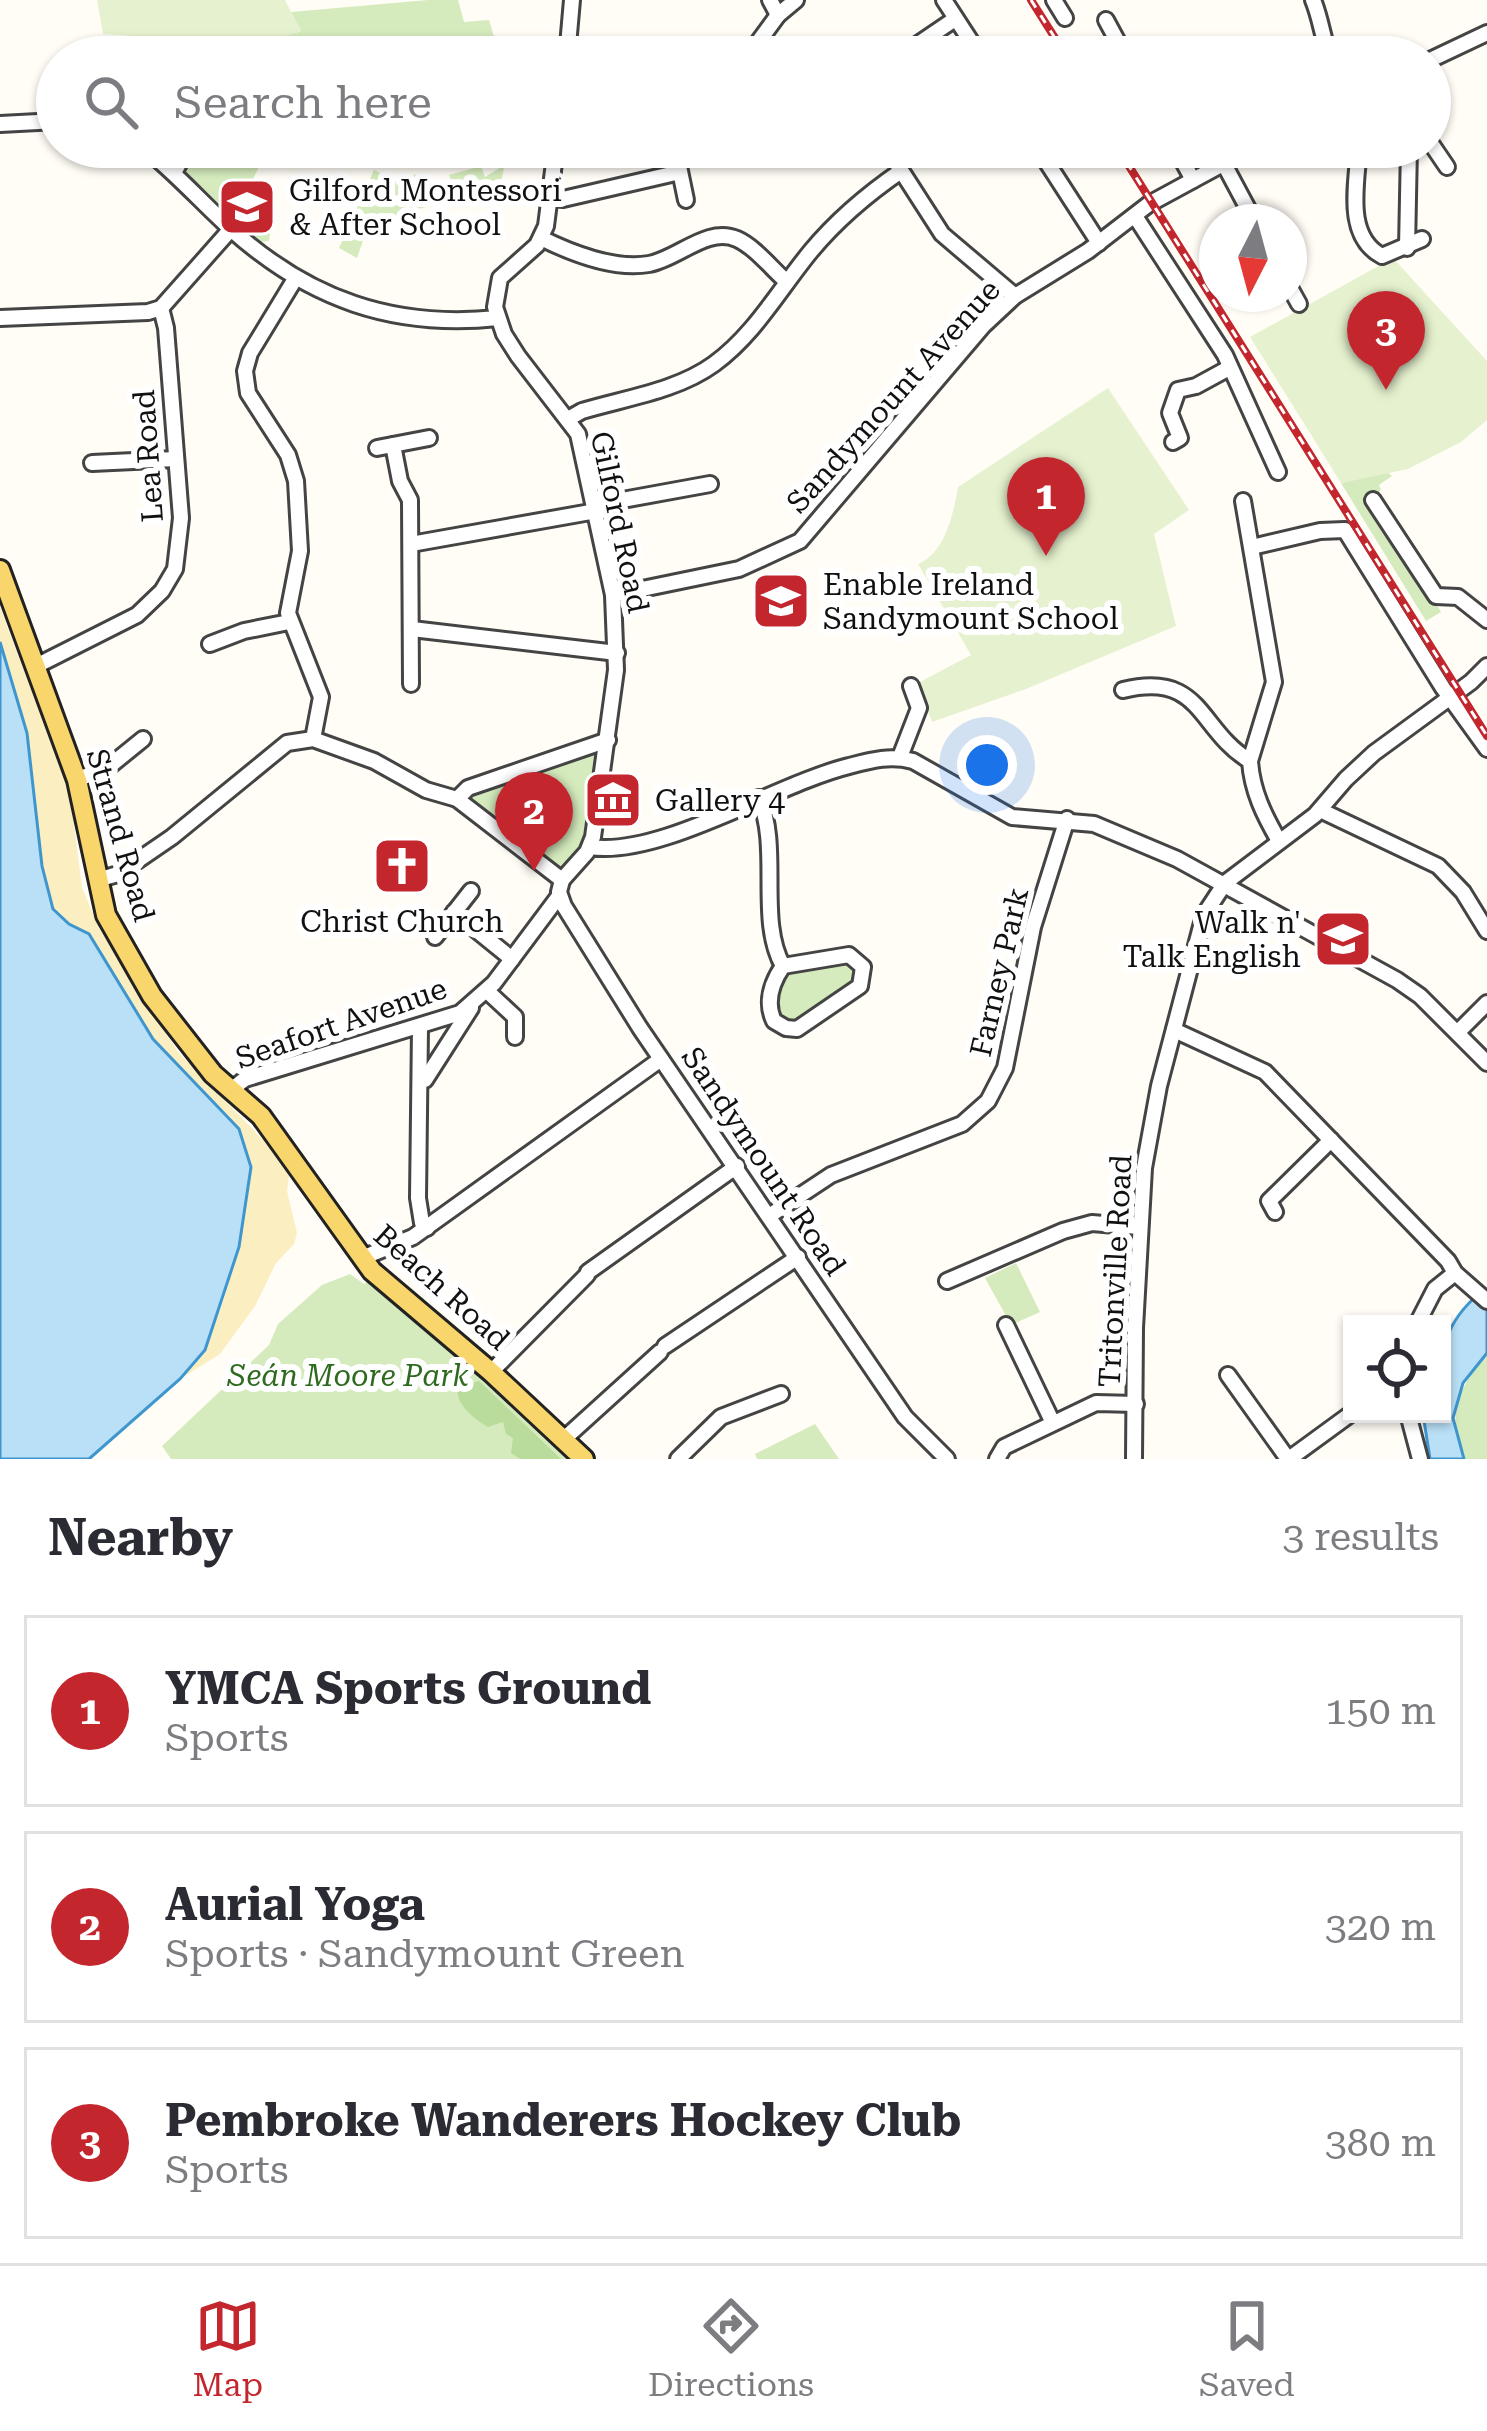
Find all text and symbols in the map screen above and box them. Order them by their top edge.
search box [36,36,1451,168]
icon: search [78,69,144,135]
text: Search here [174,76,432,129]
place label: Gilford Montessori & After School [289,173,562,242]
school or university icon: Gilford Montessori & After School [216,176,278,238]
north arrow [1199,204,1307,312]
street label: Sandymount Avenue [779,272,1007,520]
pin: 3 [1347,291,1425,390]
street label: Lea Road [126,389,170,523]
street label: Gilford Road [584,428,656,616]
pin: 1 [1007,457,1085,556]
place label: Enable Ireland Sandymount School [823,567,1118,636]
school or university icon: Enable Ireland Sandymount School [750,570,812,632]
your location [957,735,1017,795]
street label: Strand Road [80,745,162,925]
museum icon: Gallery 4 [582,769,644,831]
pin: 2 [495,772,573,871]
place label: Gallery 4 [655,783,785,818]
church icon: Christ Church [371,835,433,897]
street label: Farney Park [963,884,1035,1060]
place label: Christ Church [300,904,504,939]
place label: Walk n' Talk English [1123,905,1301,974]
school or university icon: Walk n' Talk English [1312,908,1374,970]
street label: Seafort Avenue [231,971,451,1075]
street label: Sandymount Road [675,1040,853,1282]
street label: Tritonville Road [1091,1154,1139,1388]
street label: Beach Road [367,1217,517,1357]
map controls [1343,1315,1451,1423]
button: locate [1343,1315,1451,1423]
park label: Seán Moore Park [227,1358,469,1393]
text: Nearby [48,1508,233,1567]
text: 3 results [1282,1514,1439,1560]
text: YMCA Sports Ground [165,1662,651,1715]
text: 1 [79,1688,101,1734]
text: 150 m [1325,1688,1436,1734]
text: Sports [165,1715,288,1761]
text: Aurial Yoga [165,1878,425,1931]
text: 2 [79,1904,101,1950]
text: 320 m [1325,1904,1436,1950]
text: Sports · Sandymount Green [165,1931,685,1977]
text: Pembroke Wanderers Hockey Club [165,2094,961,2147]
text: 3 [79,2120,101,2166]
text: 380 m [1325,2120,1436,2166]
text: Sports [165,2147,288,2193]
tab: Map [192,2293,263,2404]
tab: Directions [648,2293,814,2404]
tab: Saved [1199,2293,1295,2404]

